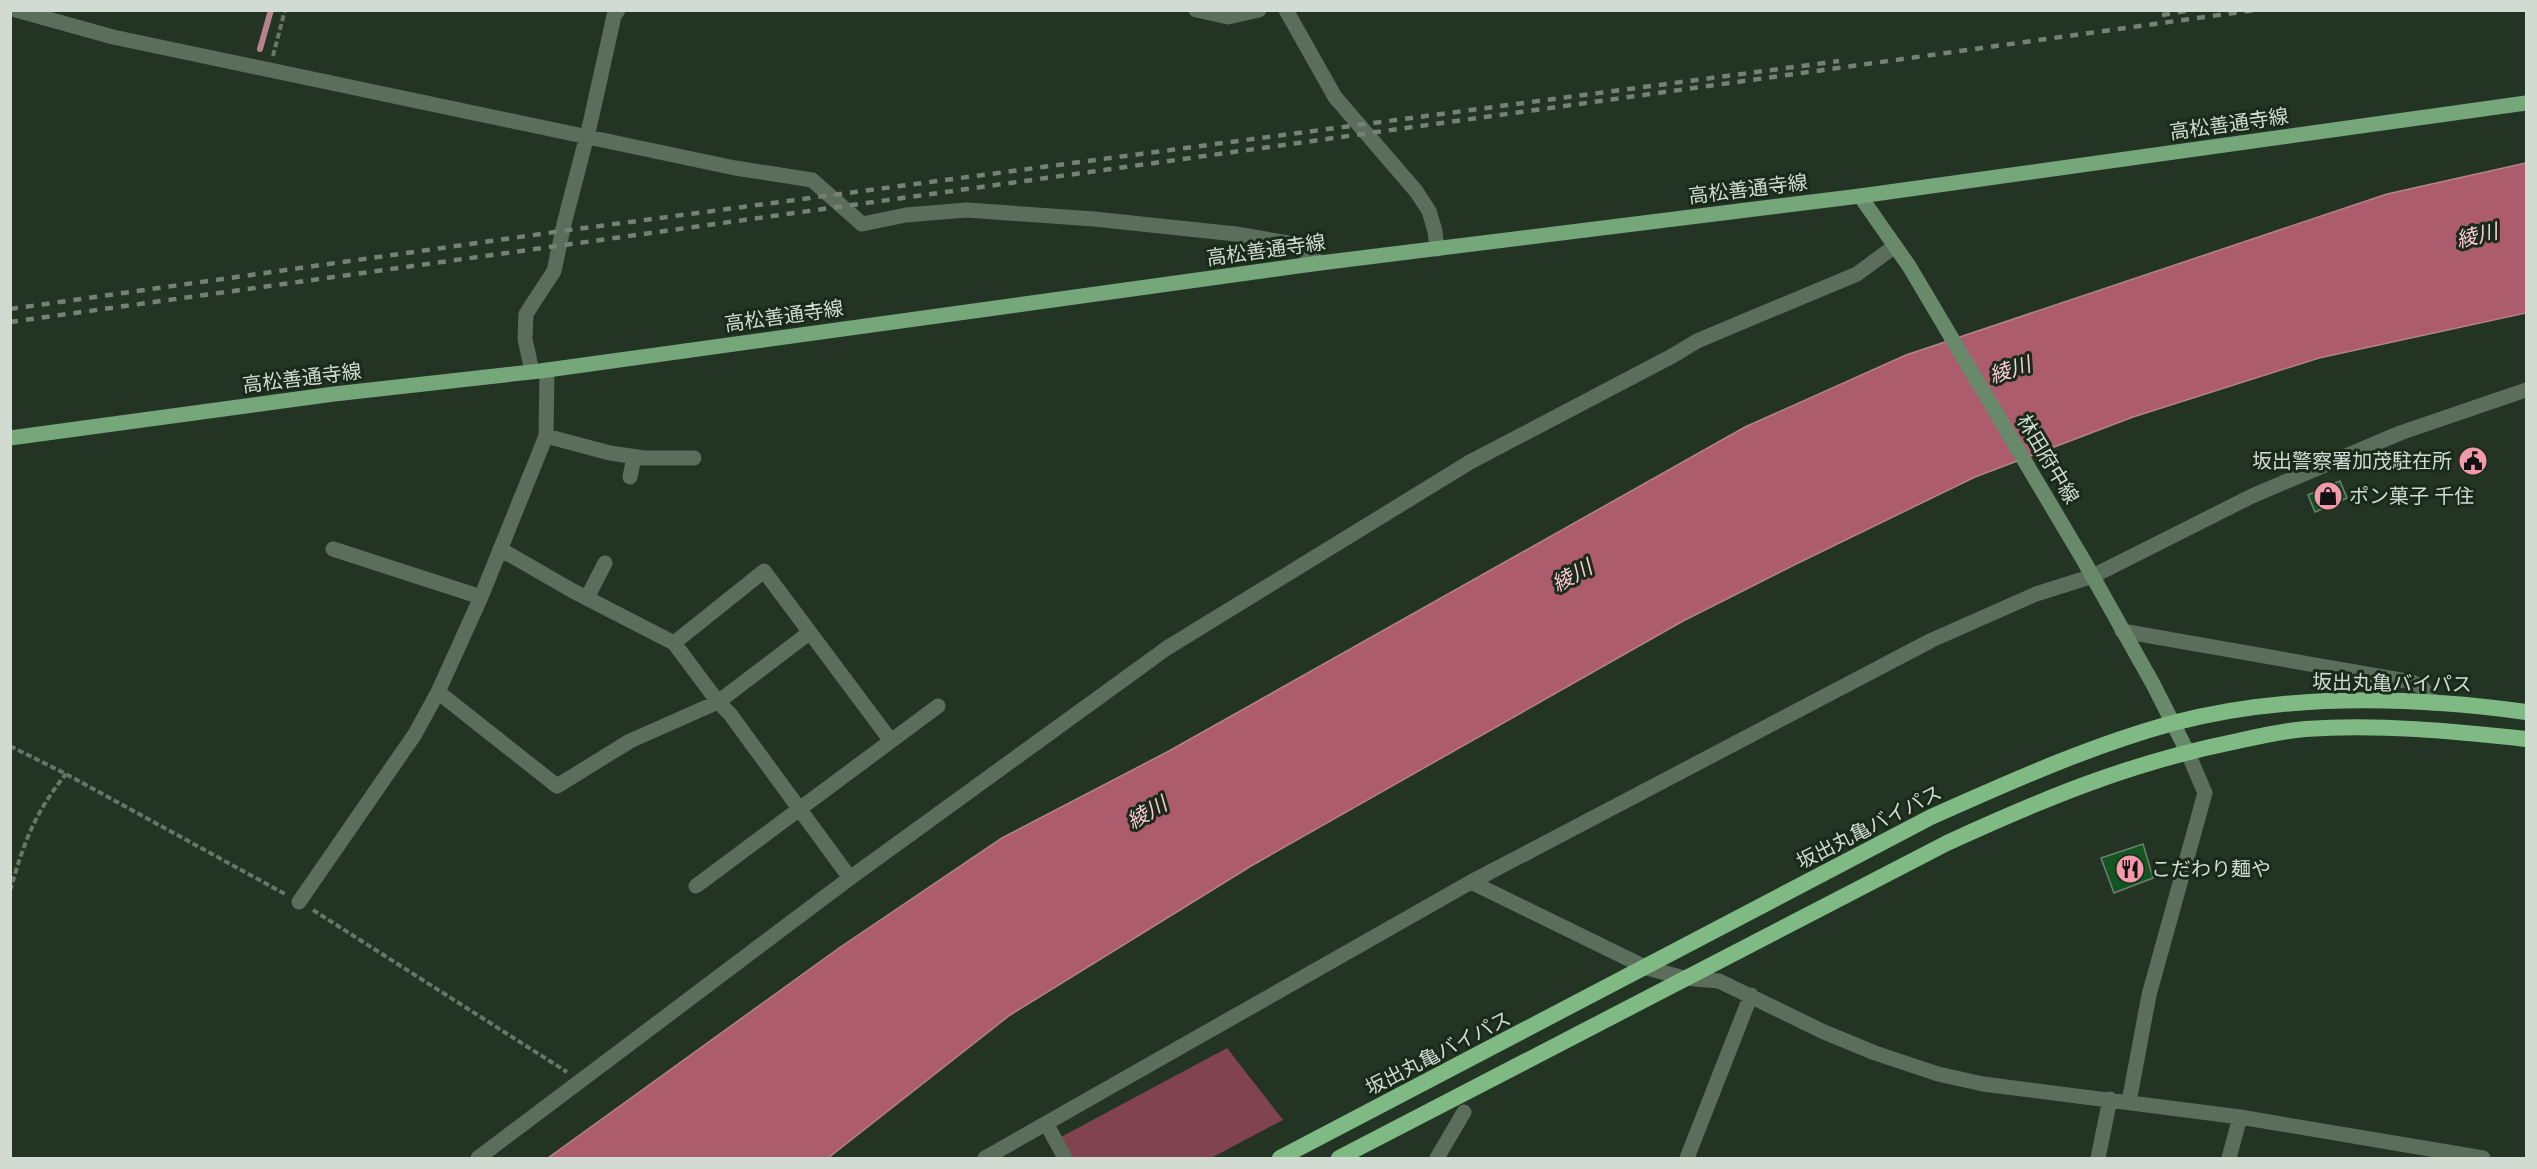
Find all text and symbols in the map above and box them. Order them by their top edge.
street label: 高松善通寺線 [2168,102,2290,145]
street label: 高松善通寺線 [1687,168,1809,209]
water label: 綾川 [2453,216,2502,254]
street label: 高松善通寺線 [1205,228,1327,271]
street label: 高松善通寺線 [723,294,845,337]
water label: 綾川 [1985,349,2036,389]
street label: 高松善通寺線 [241,357,363,398]
street label: 林田府中線 [2011,409,2086,509]
public building icon: 坂出警察署加茂駐在所 [2457,445,2489,477]
place label: 坂出警察署加茂駐在所 [2252,447,2452,474]
shop icon: ポン菓子 千住 [2312,480,2344,512]
place label: ポン菓子 千住 [2349,482,2474,509]
water label: 綾川 [1546,552,1598,598]
street label: 坂出丸亀バイパス [2312,668,2472,697]
street label: 坂出丸亀バイパス [1792,778,1946,875]
water label: 綾川 [1121,789,1173,835]
restaurant icon: こだわり麺や [2114,853,2146,885]
place label: こだわり麺や [2151,855,2271,882]
street label: 坂出丸亀バイパス [1361,1004,1515,1101]

